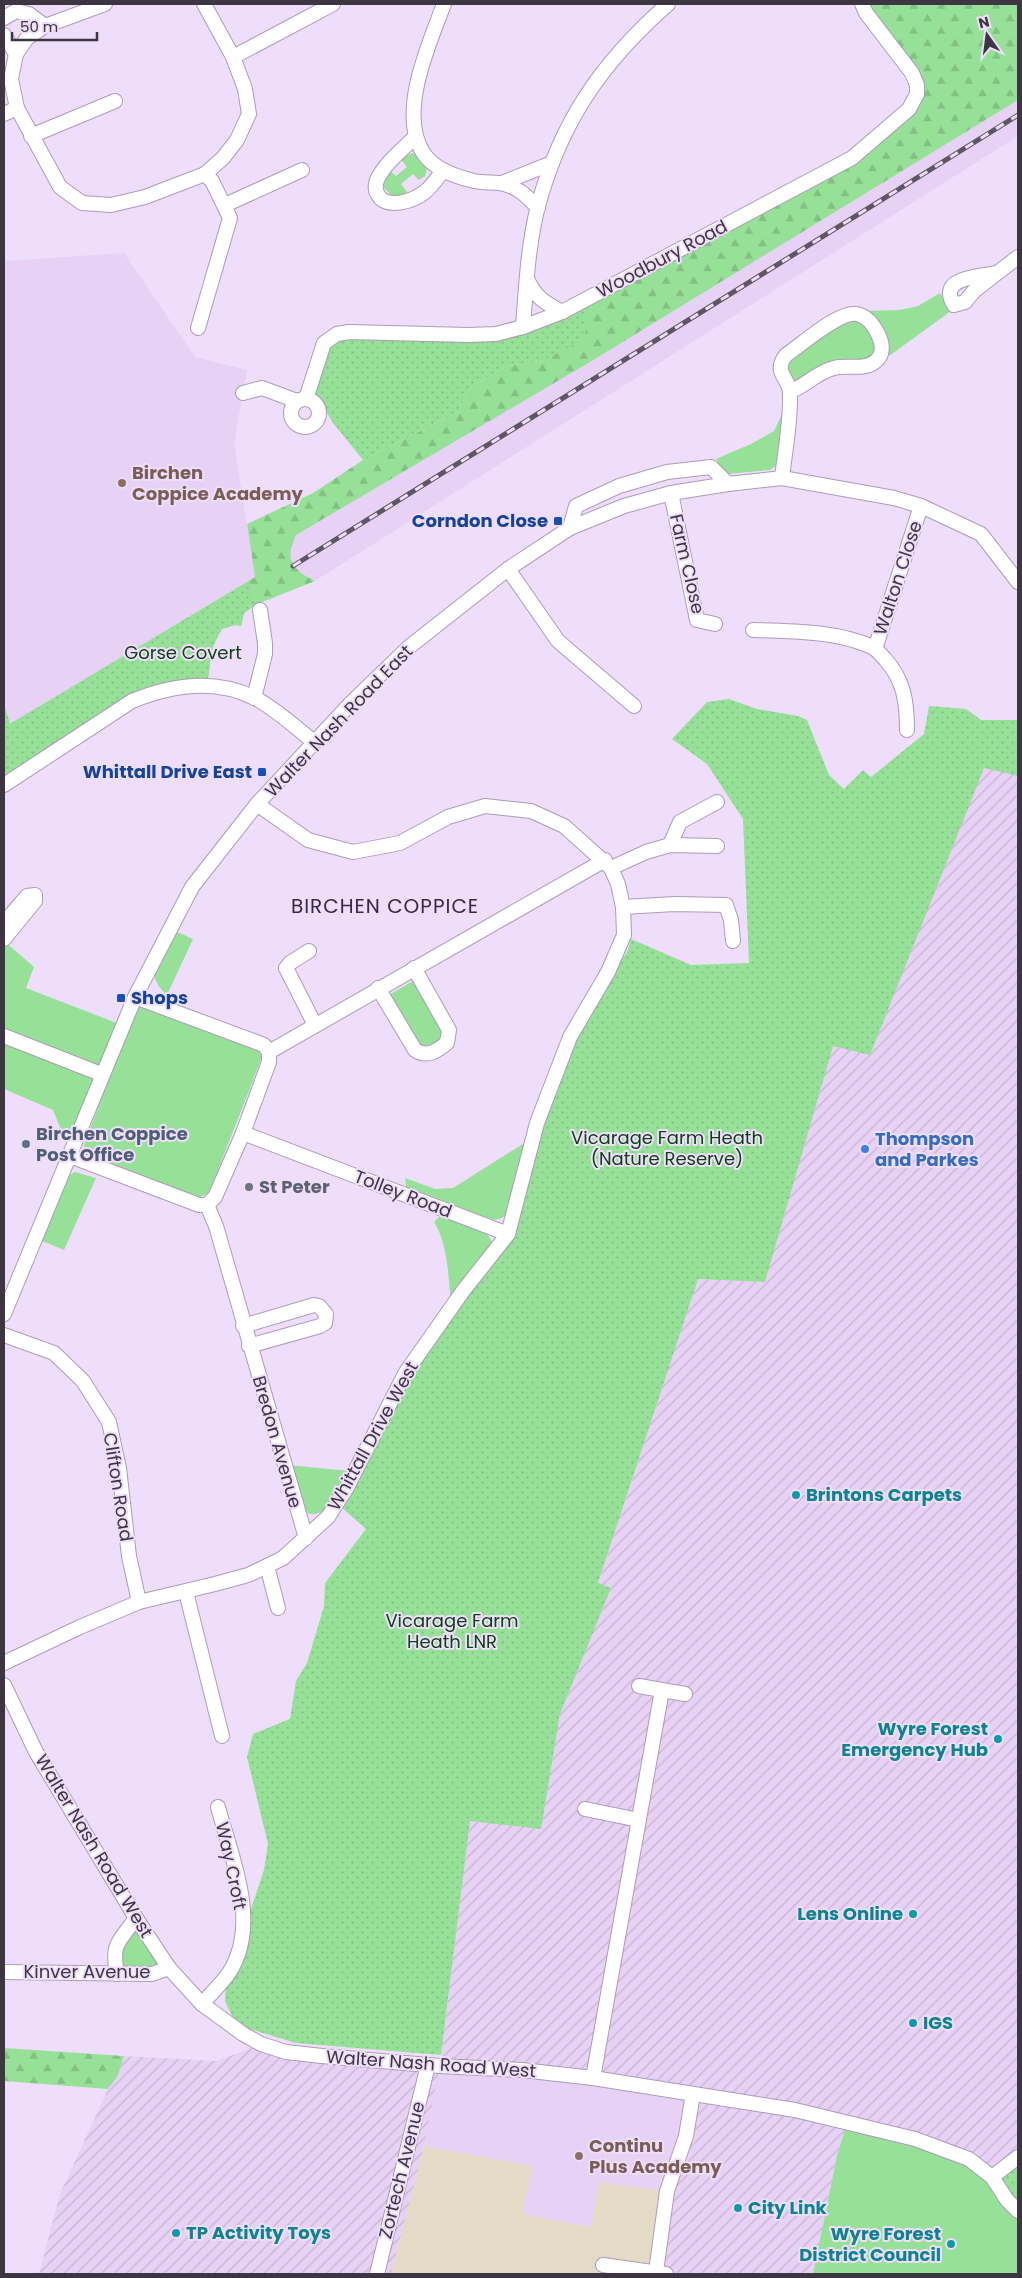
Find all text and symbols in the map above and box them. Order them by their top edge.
scale bar [12,10,98,42]
north arrow [962,10,1012,60]
text: N [976,11,991,33]
text: 50 m [20,16,58,37]
street label: Woodbury Road [592,214,732,304]
place label: Birchen Coppice Academy [132,460,303,506]
marker: Birchen Coppice Academy [116,477,128,489]
place label: Corndon Close [412,508,548,533]
street label: Farm Close [664,512,711,616]
marker: Corndon Close [552,515,564,527]
street label: Walton Close [867,517,928,638]
street label: Walter Nash Road East [259,639,418,802]
park label: Gorse Covert [124,640,242,665]
place label: Whittall Drive East [83,759,252,784]
marker: Whittall Drive East [256,766,268,778]
district label: BIRCHEN COPPICE [291,892,479,920]
place label: Shops [131,985,188,1010]
marker: Shops [115,992,127,1004]
place label: Birchen Coppice Post Office [36,1121,188,1167]
park label: Vicarage Farm Heath (Nature Reserve) [571,1125,763,1171]
place label: Thompson and Parkes [875,1126,979,1172]
marker: Birchen Coppice Post Office [20,1138,32,1150]
marker: Thompson and Parkes [859,1143,871,1155]
street label: Tolley Road [351,1163,456,1224]
place label: St Peter [259,1174,330,1199]
marker: St Peter [243,1181,255,1193]
street label: Whittall Drive West [321,1357,424,1515]
street label: Bredon Avenue [247,1373,308,1511]
street label: Clifton Road [98,1431,139,1543]
place label: Brintons Carpets [806,1482,962,1507]
marker: Brintons Carpets [790,1489,802,1501]
park label: Vicarage Farm Heath LNR [385,1608,519,1654]
place label: Wyre Forest Emergency Hub [841,1716,988,1762]
marker: Wyre Forest Emergency Hub [992,1733,1004,1745]
street label: Walter Nash Road West [30,1749,159,1942]
street label: Way Croft [210,1820,253,1912]
place label: Lens Online [797,1901,903,1926]
marker: Lens Online [907,1908,919,1920]
street label: Kinver Avenue [23,1959,151,1984]
place label: IGS [923,2010,953,2035]
marker: IGS [907,2017,919,2029]
street label: Walter Nash Road West [325,2044,537,2083]
street label: Zortech Avenue [372,2099,431,2241]
place label: Continu Plus Academy [589,2133,722,2179]
marker: Continu Plus Academy [573,2150,585,2162]
place label: City Link [748,2195,828,2220]
marker: City Link [732,2202,744,2214]
place label: TP Activity Toys [186,2220,331,2245]
place label: Wyre Forest District Council [799,2221,941,2267]
marker: TP Activity Toys [170,2227,182,2239]
marker: Wyre Forest District Council [945,2238,957,2250]

